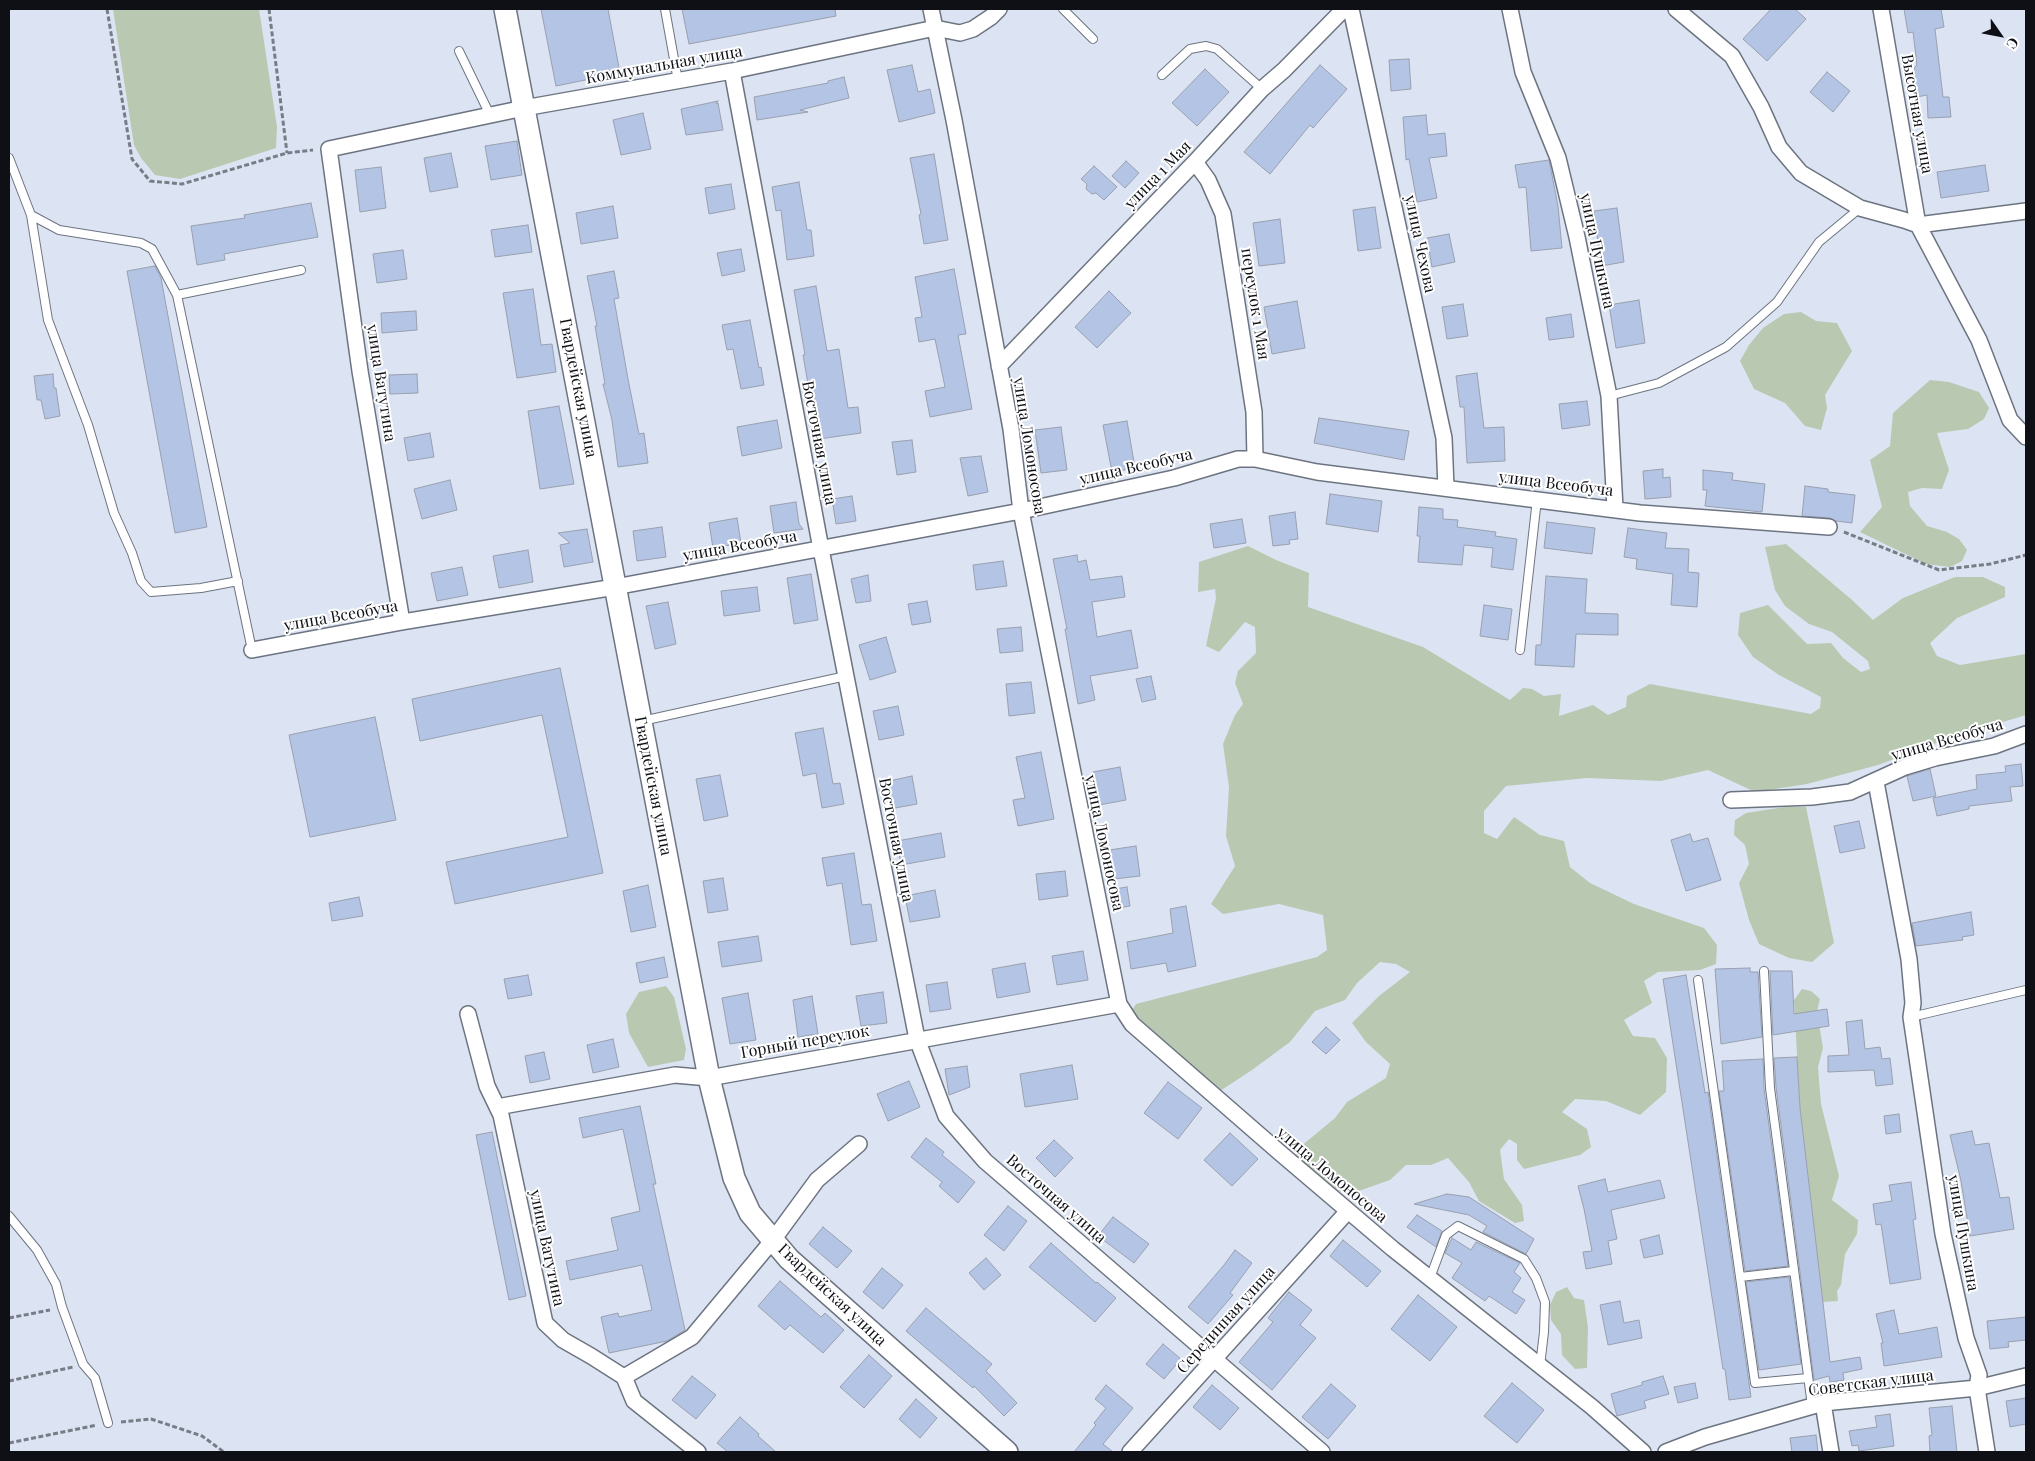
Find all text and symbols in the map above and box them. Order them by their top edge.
north arrow [1975,10,2025,60]
text: С [2002,34,2024,53]
street label: Коммунальная улица [584,42,744,88]
street label: Высотная улица [1897,53,1937,175]
street label: улица 1 Мая [1121,137,1195,213]
street label: улица Пушкина [1575,192,1619,310]
street label: улица Чехова [1400,194,1440,294]
street label: переулок 1 Мая [1237,247,1273,361]
street label: Гвардейская улица [555,317,601,459]
street label: улица Ватутина [362,323,400,443]
street label: улица Ломоносова [1009,376,1049,516]
street label: Восточная улица [798,379,840,507]
street label: улица Всеобуча [1078,445,1194,489]
street label: улица Всеобуча [1498,467,1614,501]
street label: улица Всеобуча [682,527,798,565]
street label: улица Всеобуча [283,597,399,635]
street label: Гвардейская улица [630,715,676,857]
street label: улица Всеобуча [1889,715,2005,765]
street label: улица Ломоносова [1080,773,1128,913]
street label: Восточная улица [875,776,917,904]
street label: Горный переулок [739,1021,871,1063]
street label: улица Ломоносова [1273,1123,1391,1227]
street label: Восточная улица [1002,1150,1110,1248]
street label: улица Пушкина [1943,1173,1983,1293]
street label: улица Ватутина [525,1188,569,1308]
street label: Гвардейская улица [774,1240,890,1350]
street label: Серединная улица [1173,1262,1279,1378]
street label: Советская улица [1807,1366,1935,1400]

